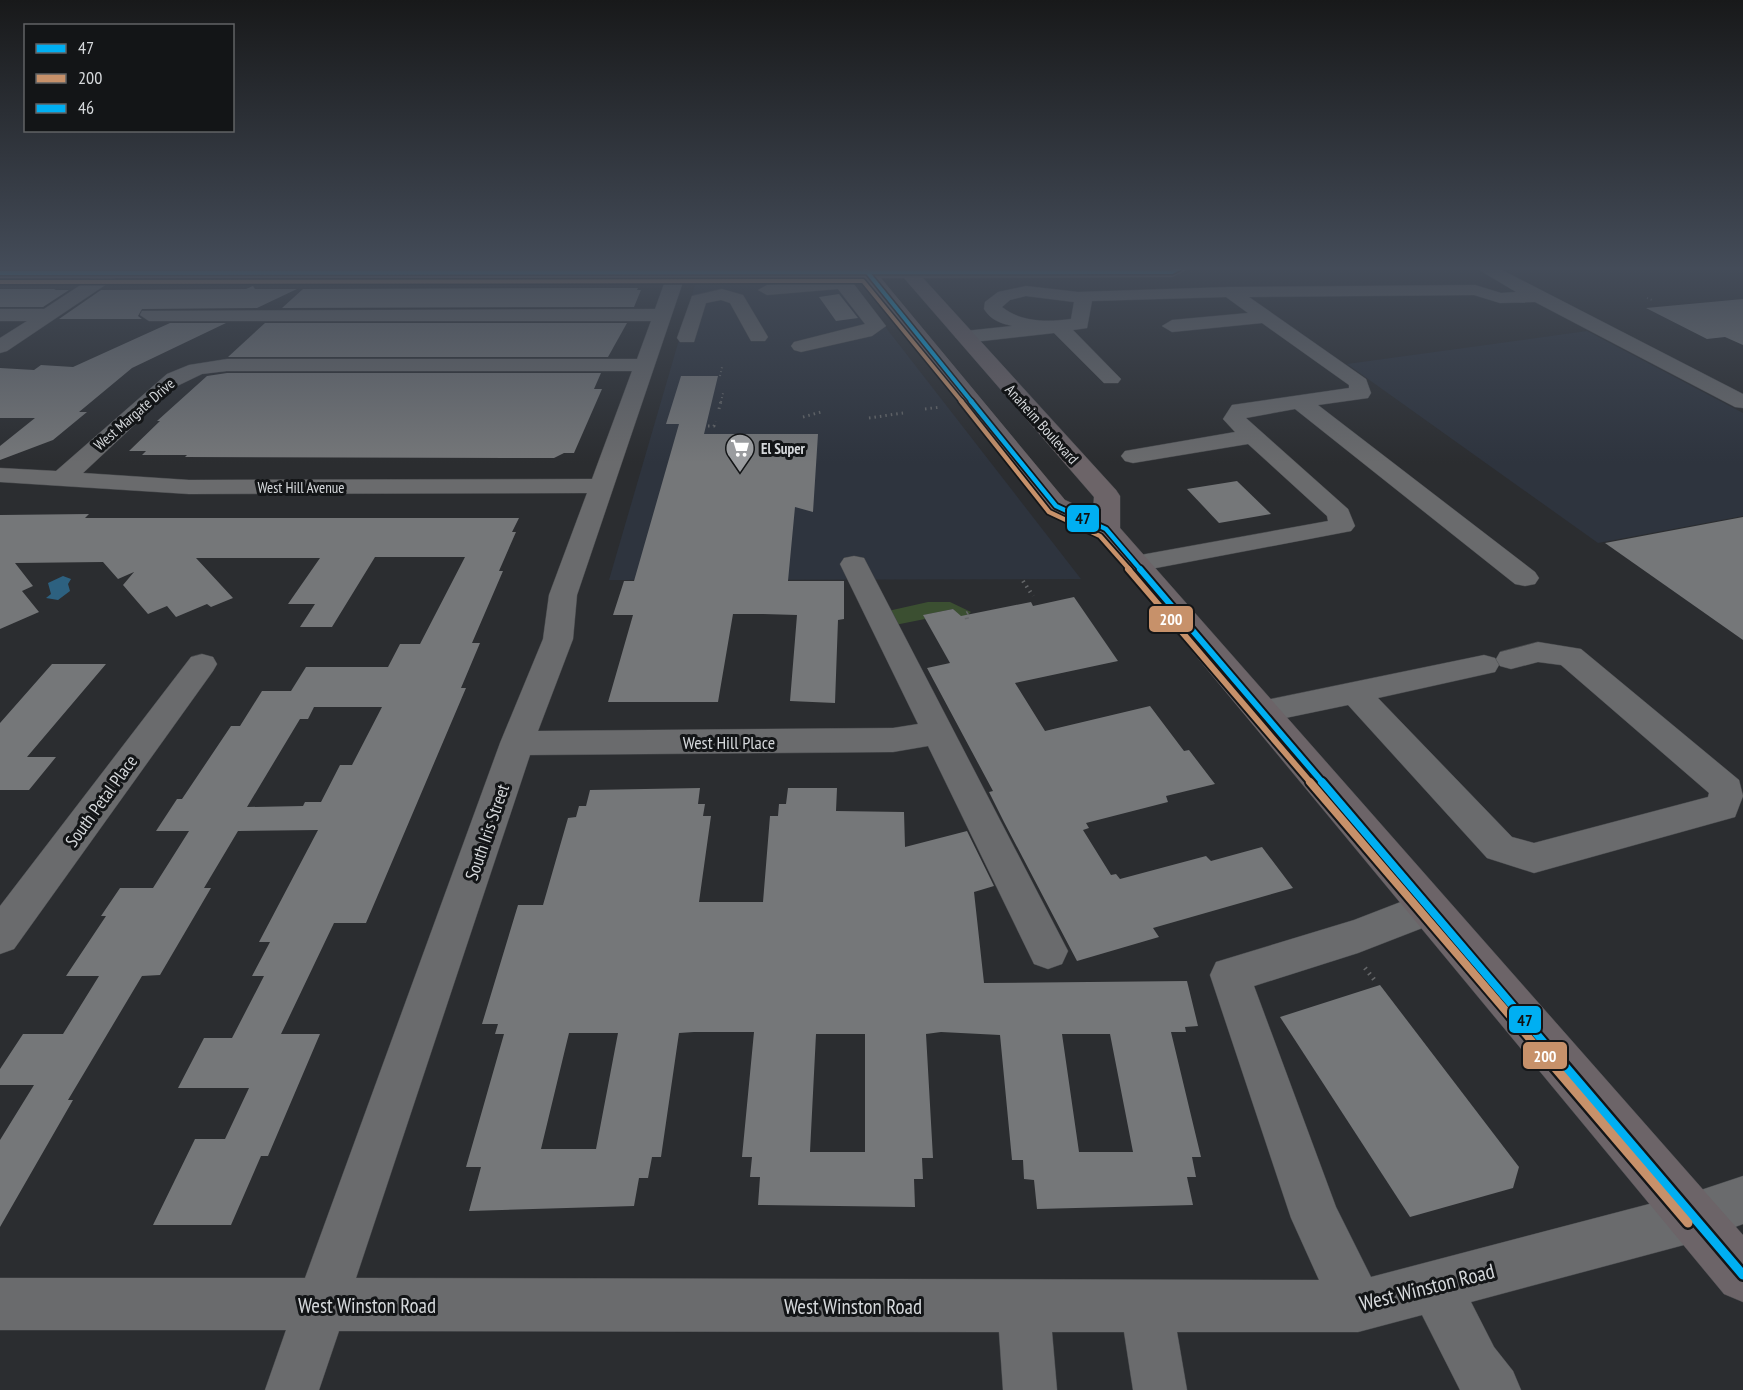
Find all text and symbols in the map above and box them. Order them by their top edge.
legend [24,24,234,132]
text: 47 [78,36,94,59]
text: 200 [78,66,102,89]
text: 46 [78,96,94,119]
street label: West Margate Drive [90,374,178,454]
street label: Anaheim Boulevard [1001,380,1083,468]
supermarket icon: El Super [724,432,756,474]
place label: El Super [761,439,806,458]
street label: West Hill Avenue [257,478,345,497]
line badge: 47 [1066,504,1100,533]
text: 47 [1075,508,1091,528]
line badge: 200 [1148,605,1194,633]
text: 200 [1160,609,1183,629]
street label: West Hill Place [683,731,775,754]
street label: South Petal Place [60,750,142,852]
street label: South Iris Street [460,781,514,883]
line badge: 47 [1508,1005,1542,1034]
text: 47 [1517,1010,1533,1030]
line badge: 200 [1522,1041,1568,1070]
text: 200 [1534,1046,1557,1066]
street label: West Winston Road [1357,1257,1497,1317]
street label: West Winston Road [298,1292,436,1319]
street label: West Winston Road [784,1293,922,1320]

